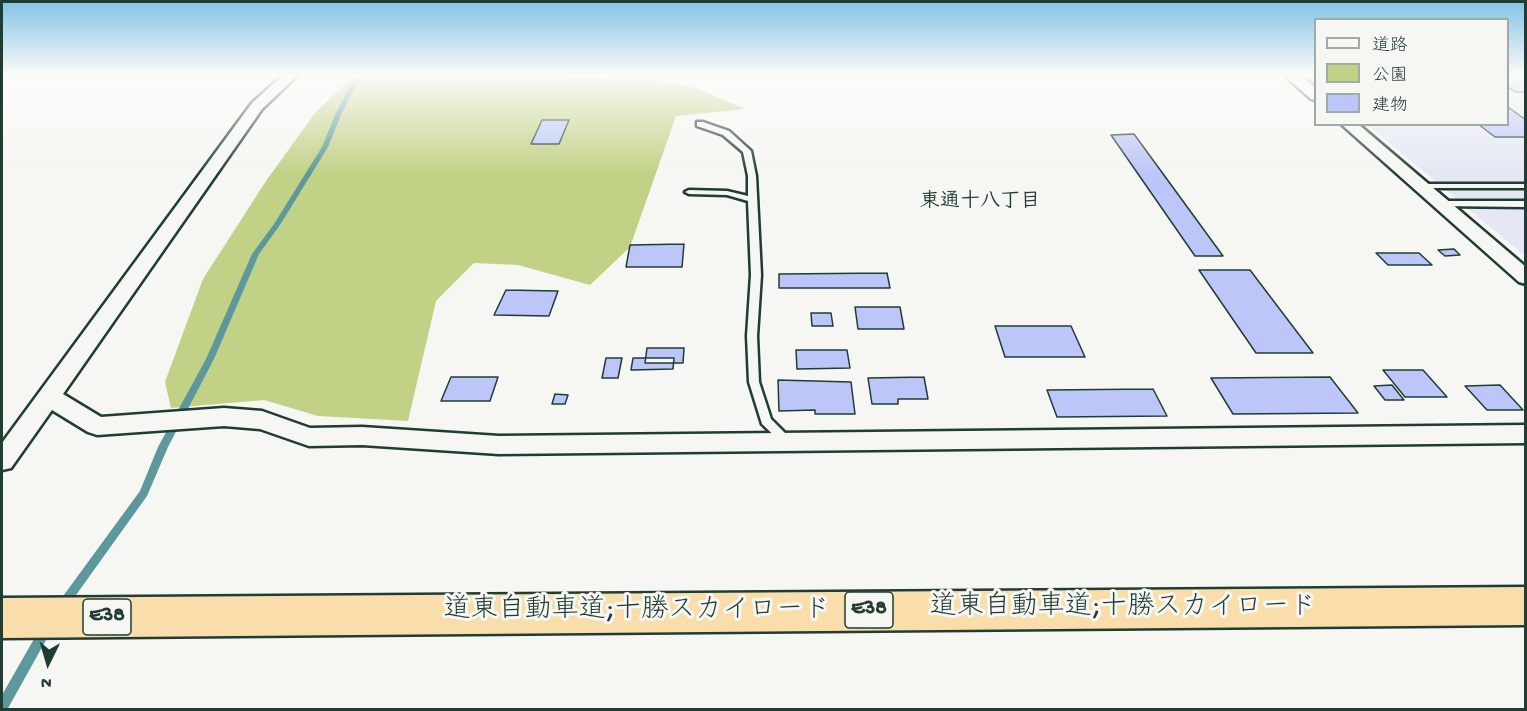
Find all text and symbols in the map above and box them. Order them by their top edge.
legend [1314,18,1509,126]
text: 道路 [1372,36,1408,57]
text: 公園 [1372,66,1408,87]
text: 建物 [1372,96,1408,117]
district label: 東通十八丁目 [920,191,1040,215]
road number: E38 [845,592,893,628]
street label: 道東自動車道;十勝スカイロード [930,593,1316,625]
street label: 道東自動車道;十勝スカイロード [444,596,830,628]
road number: E38 [83,599,131,635]
north arrow [18,633,78,693]
text: N [40,672,52,691]

